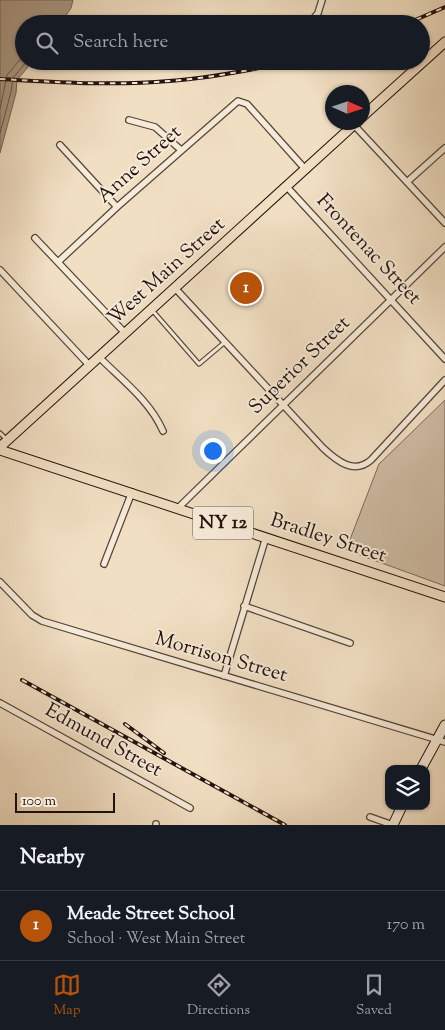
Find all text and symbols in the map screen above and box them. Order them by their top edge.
search box [15,15,430,70]
icon: search [33,29,61,57]
text: Search here [73,29,168,56]
north arrow [325,85,370,130]
street label: Anne Street [91,119,189,211]
street label: Frontenac Street [309,188,427,312]
street label: West Main Street [102,211,232,333]
pin: 1 [230,269,262,307]
street label: Superior Street [243,310,357,422]
your location [200,438,226,464]
road number: NY 12 [193,506,253,540]
street label: Bradley Street [266,507,390,571]
street label: Morrison Street [152,625,291,691]
street label: Edmund Street [39,697,167,785]
map controls [385,765,430,810]
button: layers [385,765,430,810]
scale bar [15,790,115,813]
text: 100 m [22,792,56,812]
text: Nearby [20,843,85,873]
text: Meade Street School [67,901,235,928]
text: 1 [33,914,39,937]
text: 170 m [387,914,425,937]
text: School · West Main Street [67,928,245,951]
tab: Map [53,971,81,1021]
tab: Directions [187,971,250,1021]
tab: Saved [356,971,392,1021]

